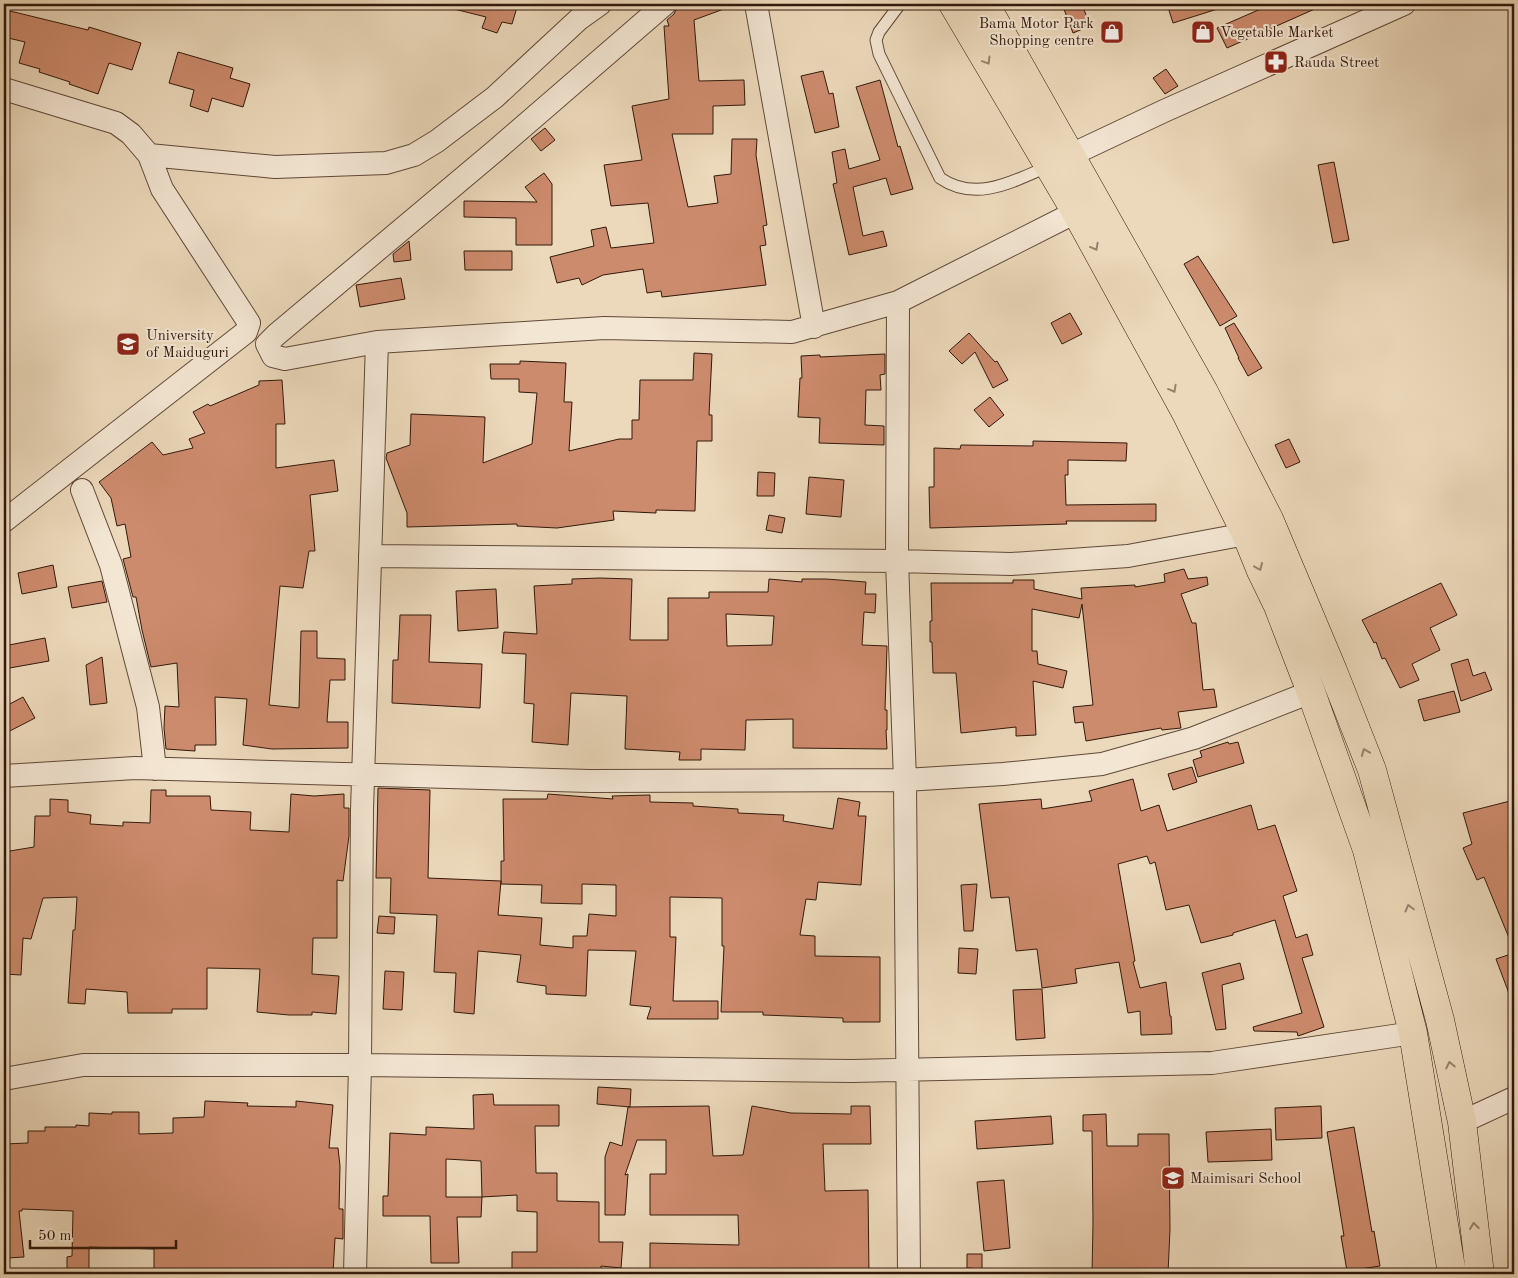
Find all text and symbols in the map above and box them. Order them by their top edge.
place label: Bama Motor Park Shopping centre [979,17,1094,49]
shop icon: Bama Motor Park Shopping centre [1099,19,1125,45]
shop icon: Vegetable Market [1190,19,1216,45]
place label: Vegetable Market [1220,26,1334,41]
pharmacy icon: Rauda Street [1263,49,1289,75]
one-way arrow [980,55,990,64]
place label: Rauda Street [1294,56,1379,71]
one-way arrow [1089,241,1099,250]
place label: University of Maiduguri [146,329,229,361]
school or university icon: University of Maiduguri [115,331,141,357]
one-way arrow [1166,384,1176,393]
one-way arrow [1253,562,1263,571]
one-way arrow [1361,748,1372,757]
one-way arrow [1404,904,1415,913]
one-way arrow [1445,1061,1455,1070]
school or university icon: Maimisari School [1160,1165,1186,1191]
place label: Maimisari School [1190,1172,1301,1187]
scale bar [30,1218,176,1250]
one-way arrow [1469,1222,1480,1230]
text: 50 m [38,1229,72,1244]

